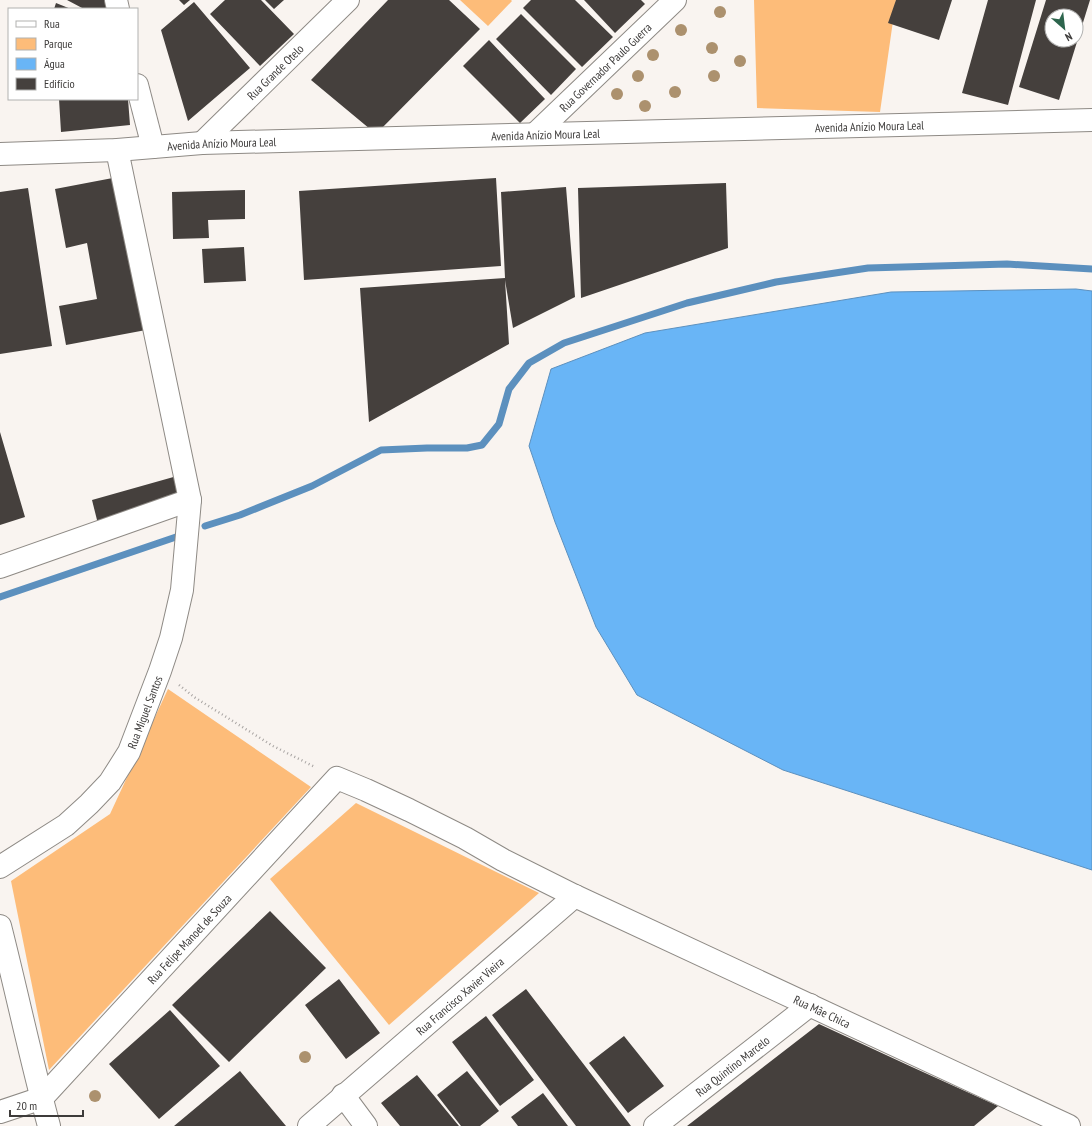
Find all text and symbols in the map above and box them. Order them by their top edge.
legend [8,8,138,100]
north arrow [1044,8,1084,48]
text: Rua [44,16,60,31]
street label: Rua Governador Paulo Guerra [556,19,654,114]
text: N [1063,29,1075,44]
text: Parque [44,36,73,51]
street label: Rua Grande Otelo [244,41,306,103]
text: Água [44,56,65,71]
text: Edifício [44,76,75,91]
street label: Avenida Anízio Moura Leal [815,117,924,135]
street label: Avenida Anízio Moura Leal [491,125,600,143]
street label: Avenida Anízio Moura Leal [167,134,277,153]
street label: Rua Miguel Santos [123,673,165,751]
street label: Rua Felipe Manoel de Souza [144,890,234,987]
street label: Rua Francisco Xavier Vieira [412,954,507,1038]
street label: Rua Mãe Chica [791,991,853,1031]
street label: Rua Quintino Marcelo [692,1032,772,1099]
scale bar [10,1092,83,1118]
text: 20 m [16,1098,37,1113]

